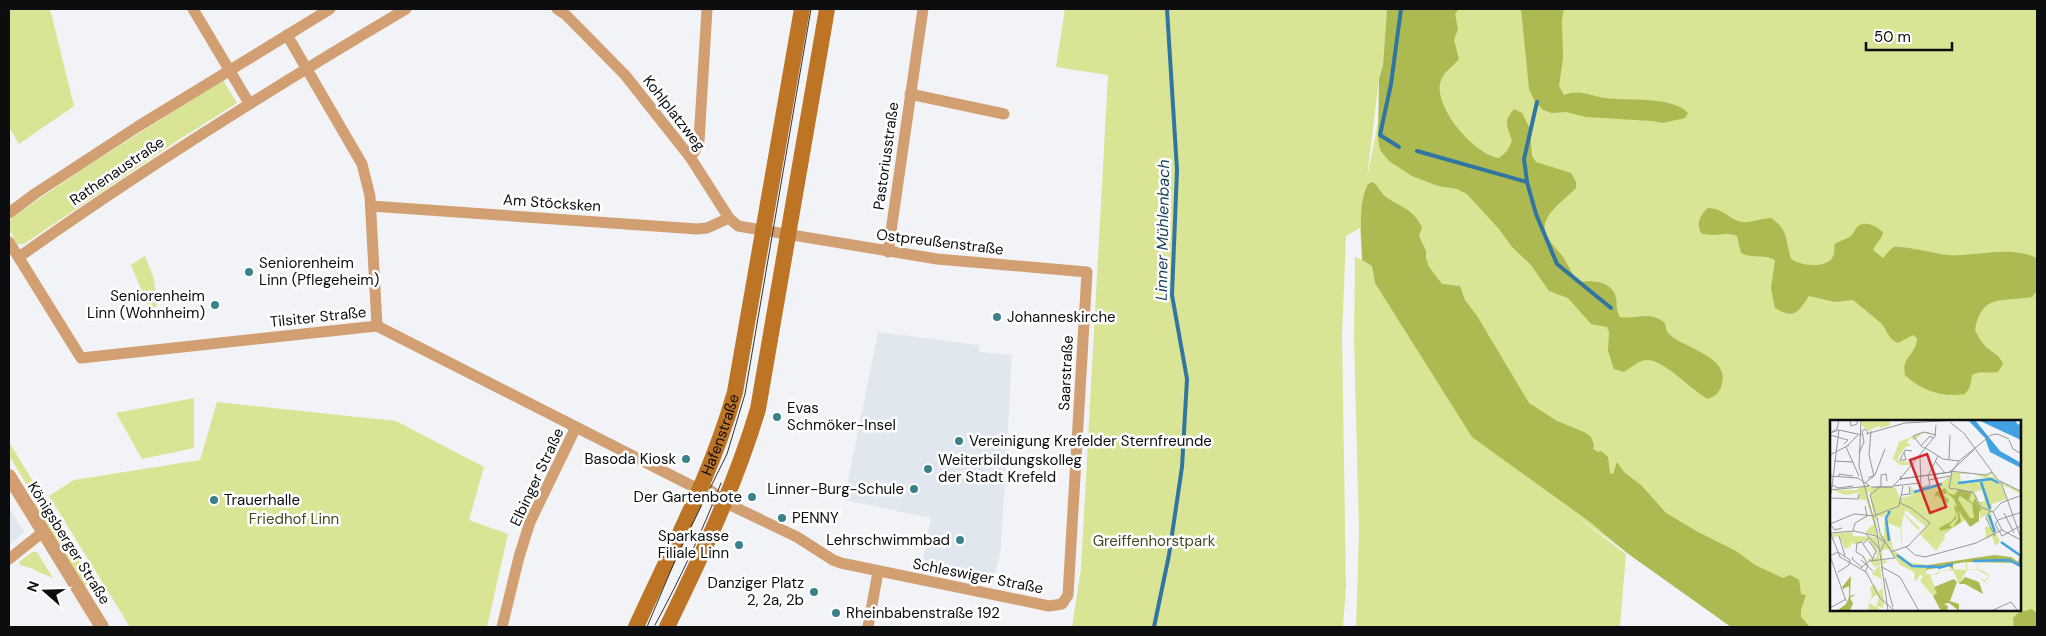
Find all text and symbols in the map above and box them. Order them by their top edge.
scale bar [1866,20,1952,52]
text: 50 m [1874,27,1911,47]
street label: Kohlplatzweg [638,71,710,155]
street label: Pastoriusstraße [869,101,903,211]
street label: Rathenaustraße [66,132,168,210]
water label: Linner Mühlenbach [1151,159,1174,301]
street label: Am Stöcksken [502,190,602,216]
street label: Ostpreußenstraße [875,224,1005,260]
place label: Seniorenheim Linn (Pflegeheim) [259,253,379,290]
marker: Seniorenheim Linn (Pflegeheim) [243,266,255,278]
place label: Seniorenheim Linn (Wohnheim) [87,286,205,323]
marker: Seniorenheim Linn (Wohnheim) [209,299,221,311]
street label: Tilsiter Straße [269,302,367,332]
place label: Johanneskirche [1007,307,1116,327]
marker: Johanneskirche [991,311,1003,323]
street label: Saarstraße [1054,335,1078,411]
street label: Hafenstraße [697,392,744,479]
place label: Evas Schmöker-Insel [787,398,896,435]
marker: Evas Schmöker-Insel [771,411,783,423]
inset map [1830,420,2021,611]
street label: Elbinger Straße [506,425,568,529]
place label: Vereinigung Krefelder Sternfreunde [969,431,1212,451]
marker: Vereinigung Krefelder Sternfreunde [953,435,965,447]
place label: Basoda Kiosk [584,449,676,469]
place label: Weiterbildungskolleg der Stadt Krefeld [938,450,1082,487]
marker: Basoda Kiosk [680,453,692,465]
marker: Weiterbildungskolleg der Stadt Krefeld [922,463,934,475]
street label: Königsberger Straße [23,478,115,608]
place label: Linner-Burg-Schule [767,479,904,499]
marker: Linner-Burg-Schule [908,483,920,495]
place label: Der Gartenbote [634,487,742,507]
place label: Trauerhalle [224,490,300,510]
marker: Der Gartenbote [746,491,758,503]
marker: Trauerhalle [208,494,220,506]
place label: PENNY [792,508,839,528]
park label: Friedhof Linn [249,509,339,529]
marker: PENNY [776,512,788,524]
place label: Sparkasse Filiale Linn [658,526,729,563]
place label: Lehrschwimmbad [826,530,950,550]
park label: Greiffenhorstpark [1093,531,1216,551]
marker: Lehrschwimmbad [954,534,966,546]
marker: Sparkasse Filiale Linn [733,539,745,551]
street label: Schleswiger Straße [911,554,1045,598]
north arrow [20,566,70,616]
place label: Danziger Platz 2, 2a, 2b [708,573,804,610]
text: N [23,579,43,594]
marker: Danziger Platz 2, 2a, 2b [808,586,820,598]
place label: Rheinbabenstraße 192 [846,603,1000,623]
marker: Rheinbabenstraße 192 [830,607,842,619]

